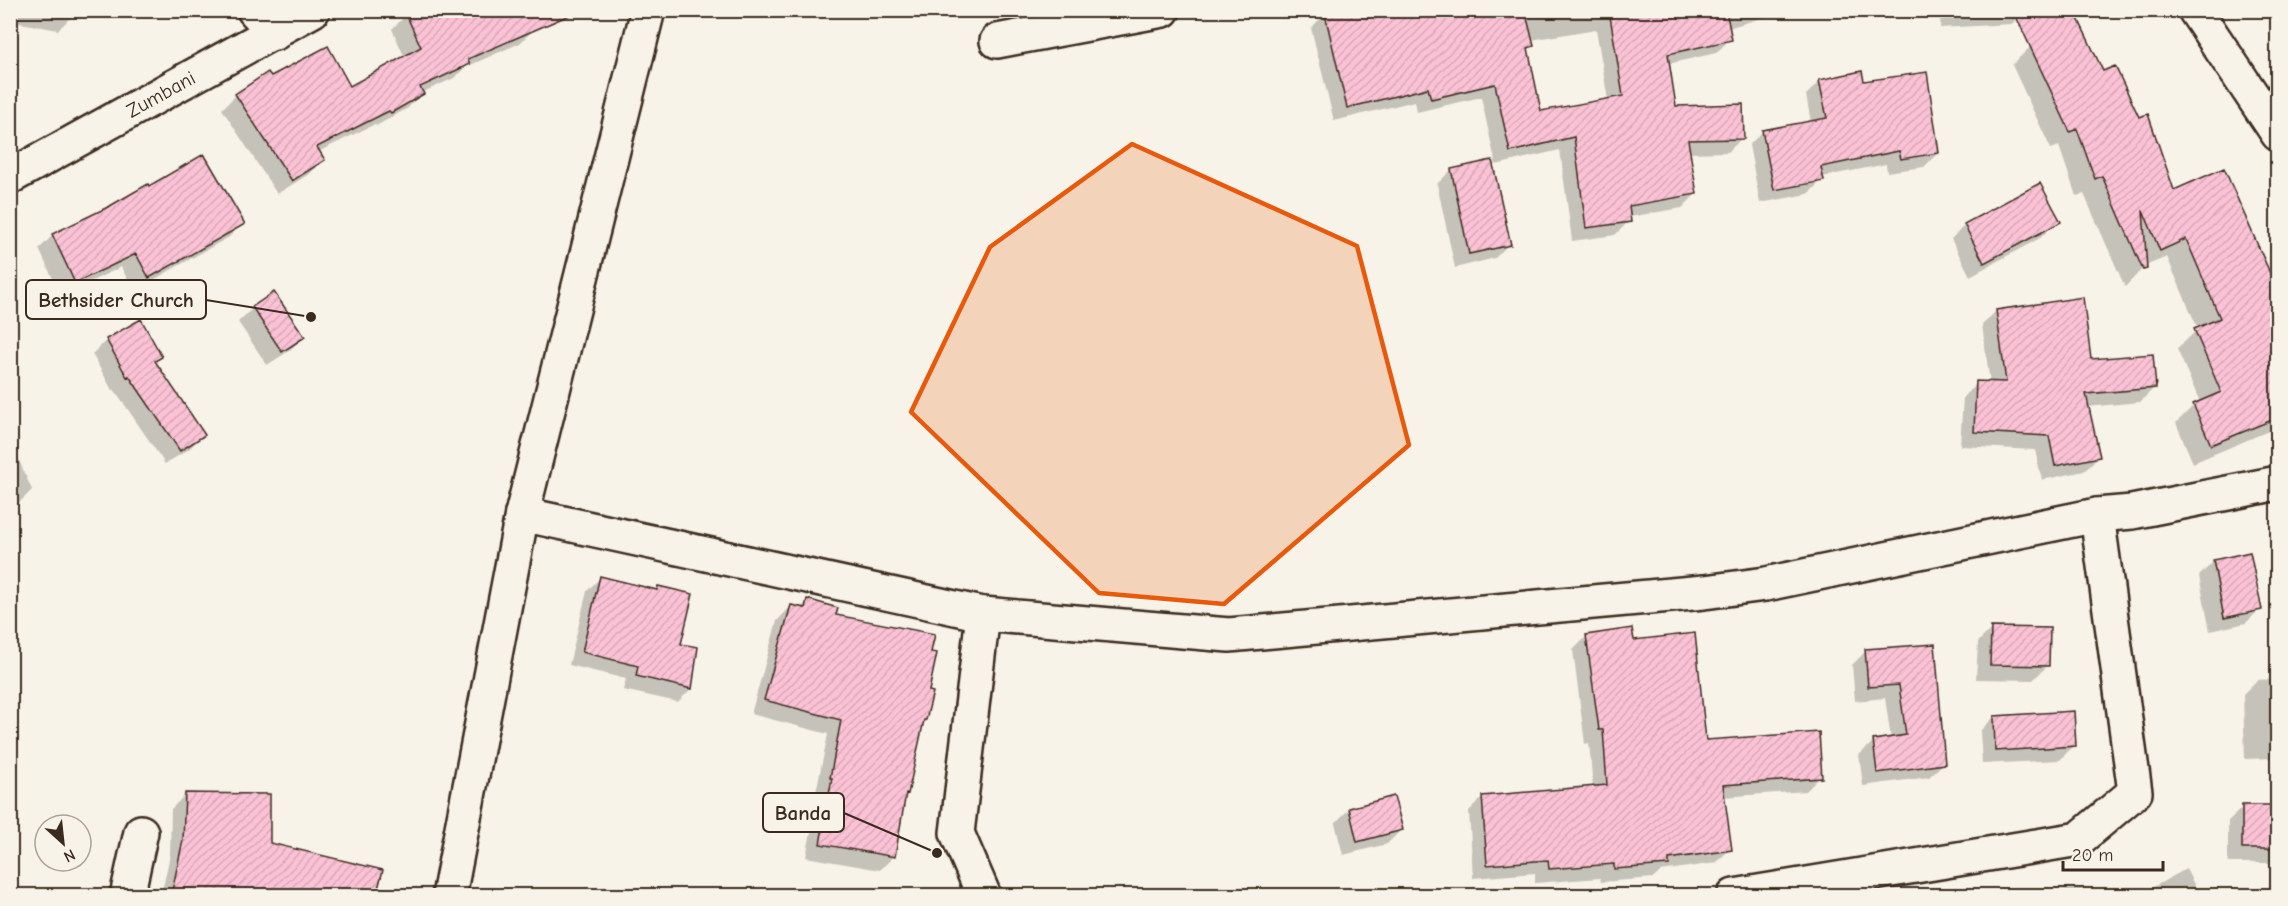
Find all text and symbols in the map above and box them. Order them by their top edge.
street label: Zumbani [122,66,199,123]
callout: Bethsider Church [26,280,206,319]
text: Bethsider Church [38,288,194,312]
callout: Banda [763,793,844,832]
text: Banda [775,801,831,825]
north arrow [33,813,93,873]
scale bar [2063,834,2164,872]
text: N [61,845,78,866]
text: 20 m [2072,845,2113,866]

